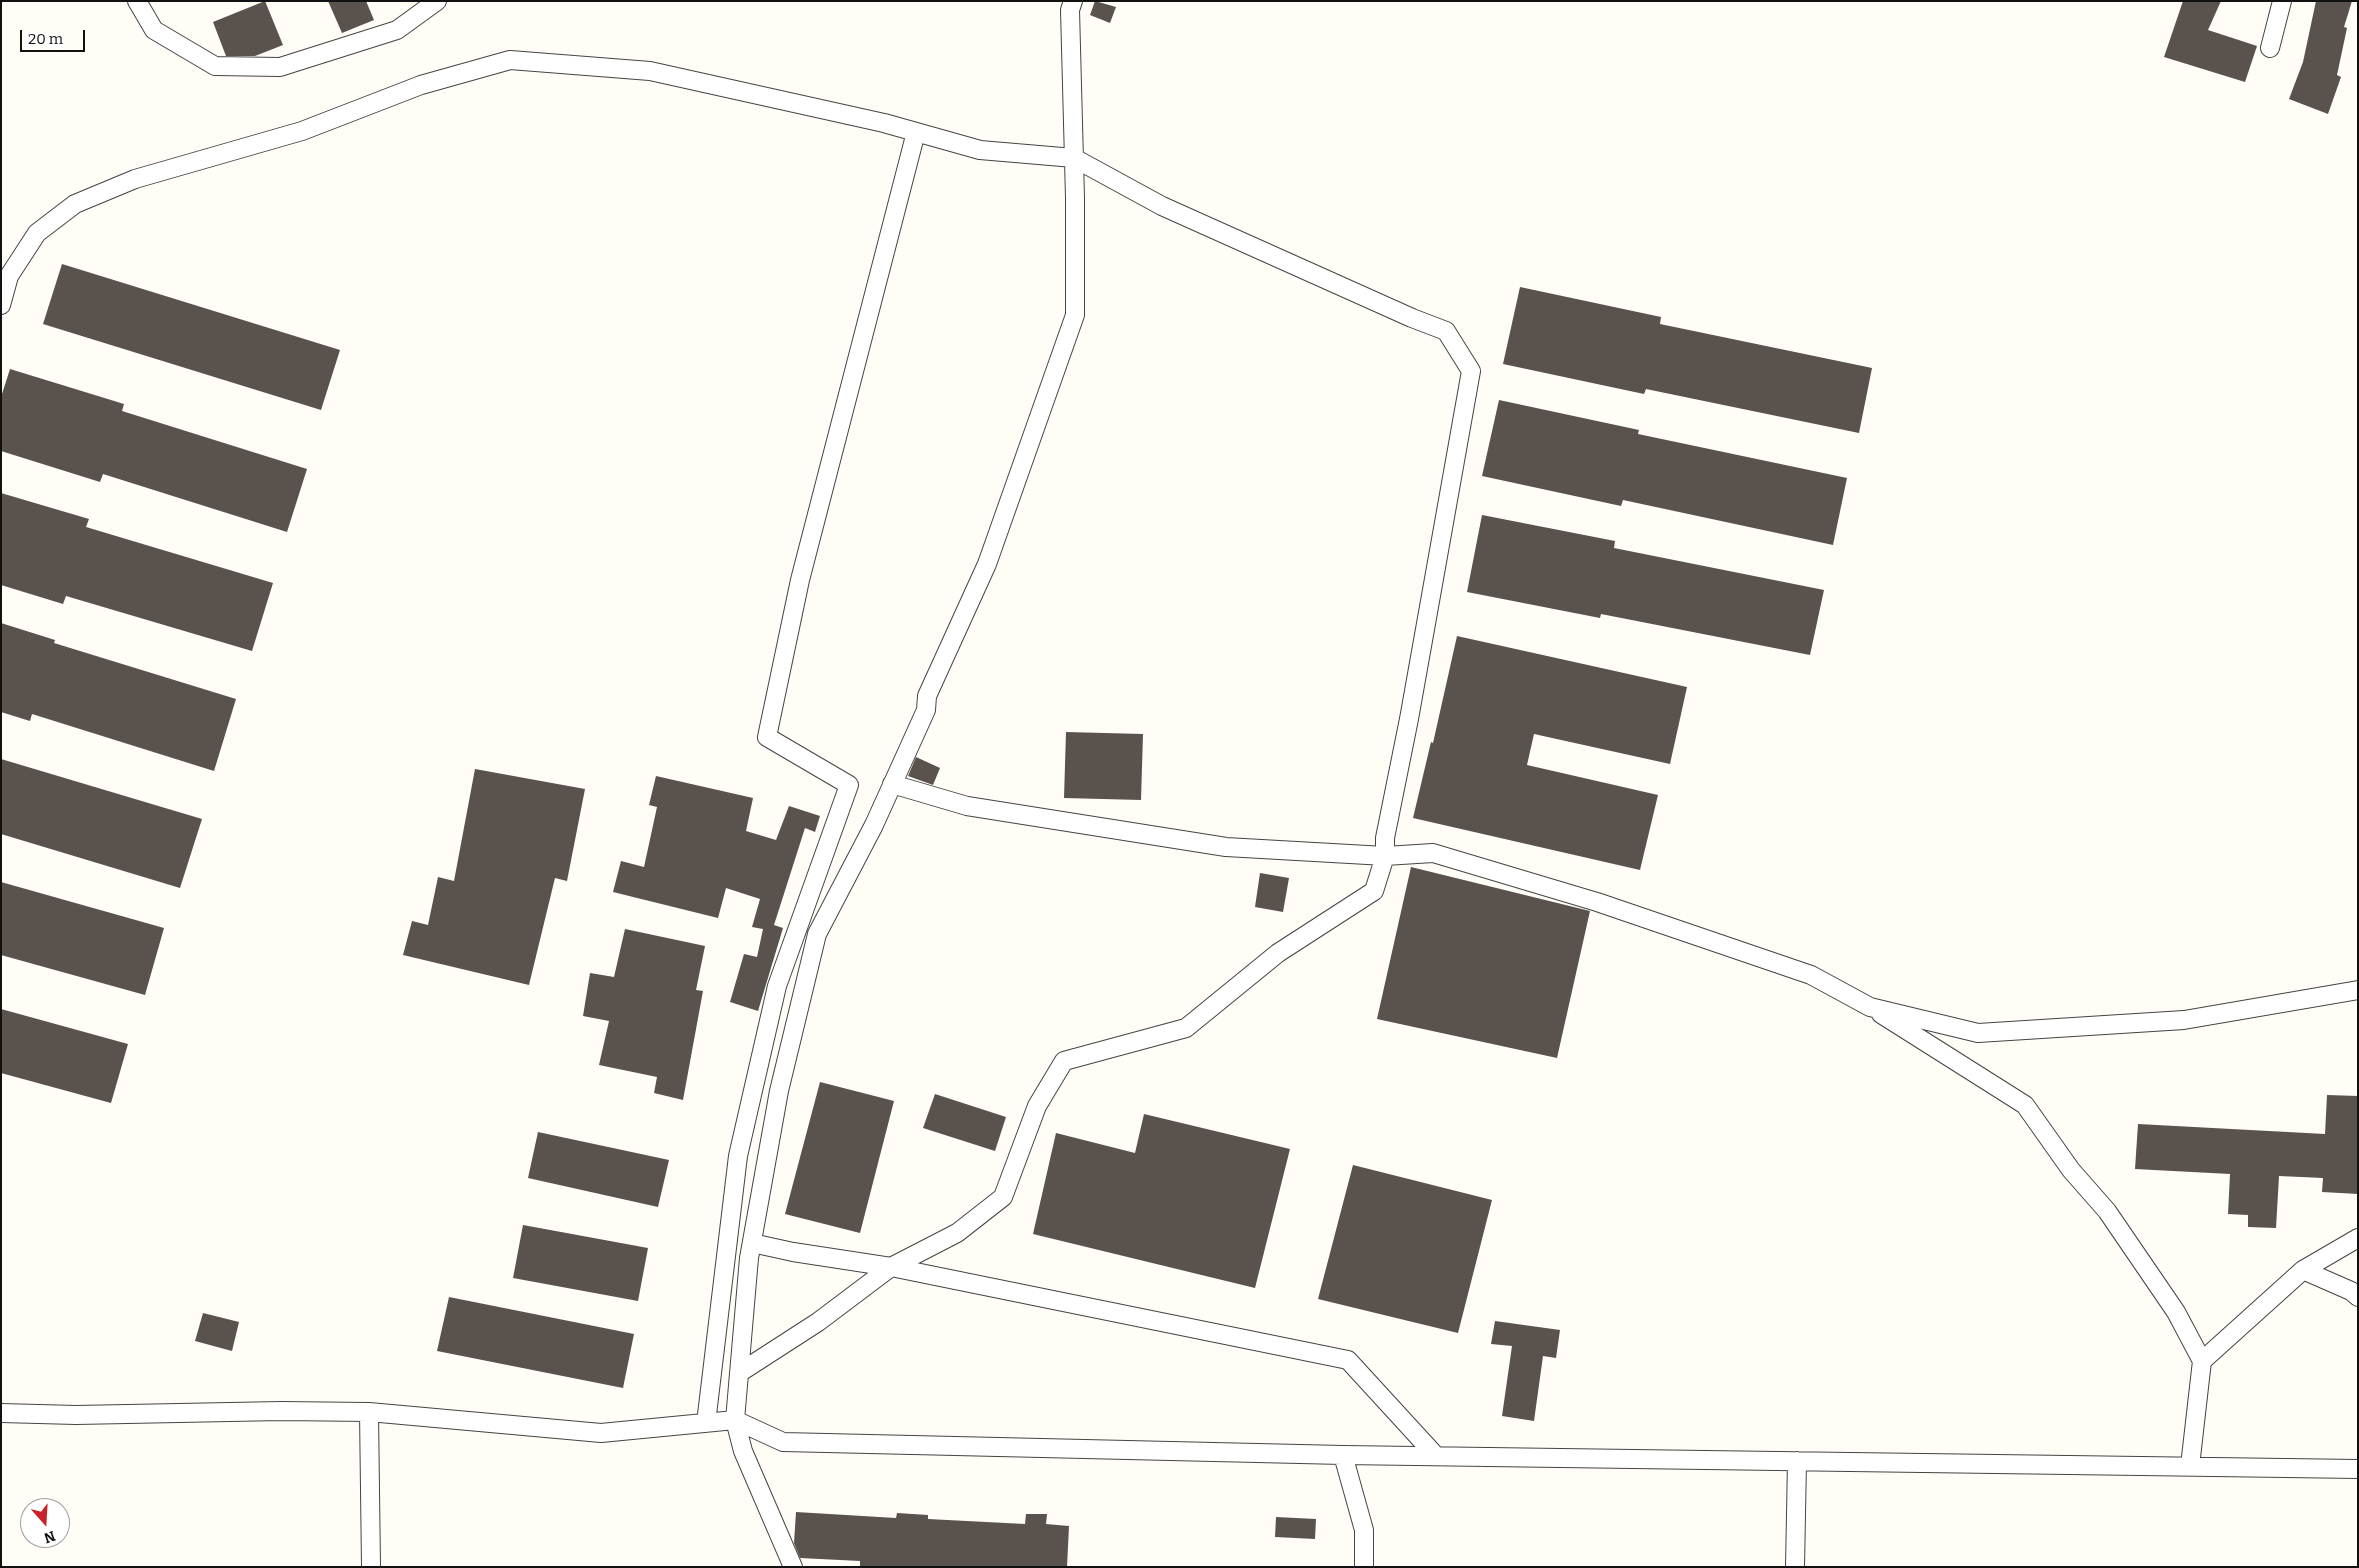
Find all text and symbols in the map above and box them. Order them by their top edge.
scale bar [22,20,88,52]
text: 20 m [28,30,63,48]
north arrow [20,1498,70,1548]
text: N [42,1527,58,1547]

